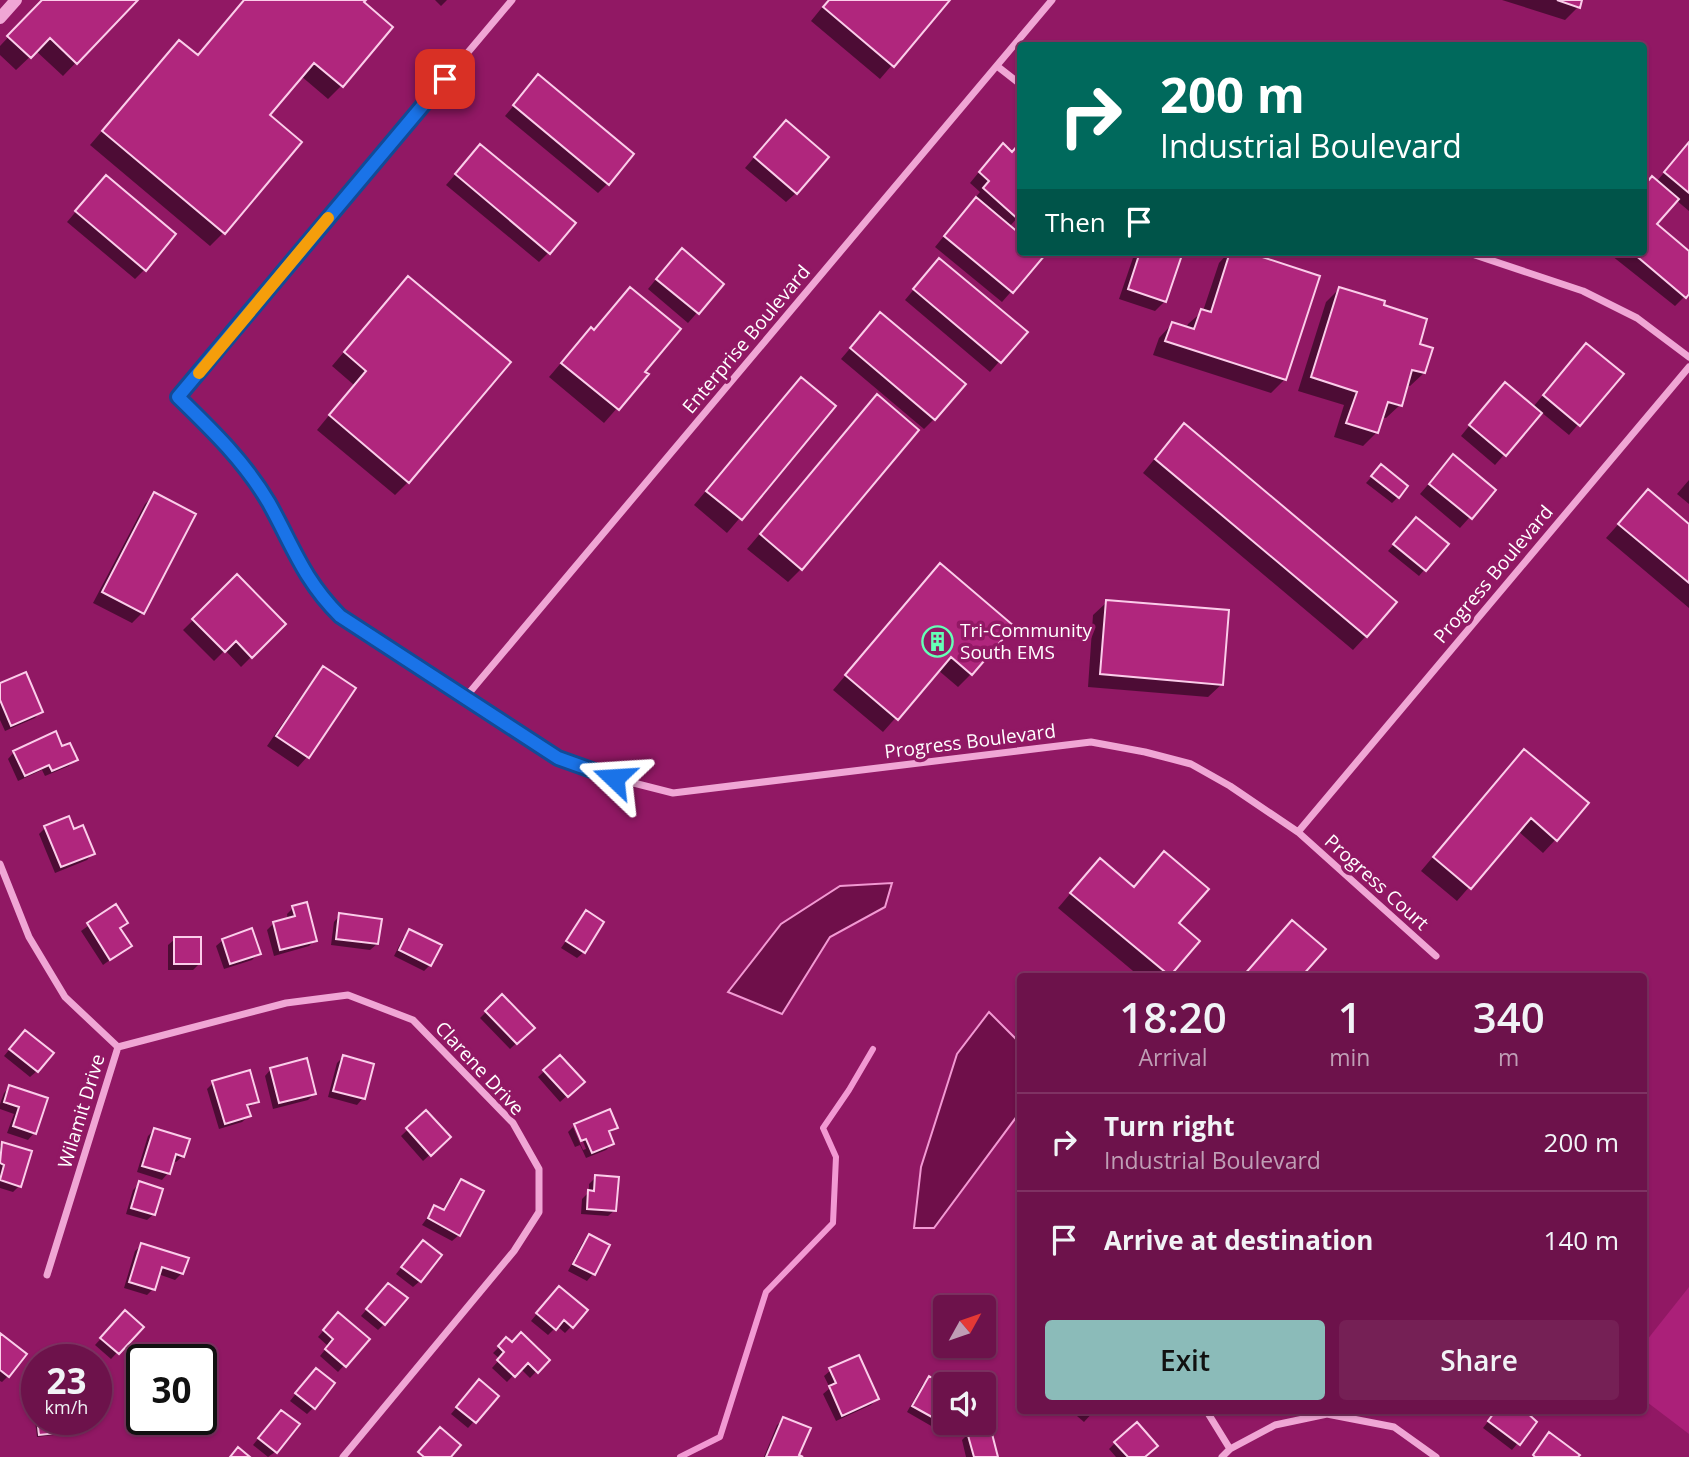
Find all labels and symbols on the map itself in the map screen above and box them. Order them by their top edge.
pin [415,49,475,109]
street label: Enterprise Boulevard [676,259,816,419]
street label: Progress Boulevard [1428,500,1558,648]
place label: Tri-Community South EMS [960,617,1093,665]
building icon: Tri-Community South EMS [920,624,954,658]
street label: Progress Boulevard [883,718,1057,764]
position arrow [577,741,651,815]
street label: Progress Court [1319,828,1435,936]
street label: Clarene Drive [430,1015,530,1121]
street label: Wilamit Drive [51,1051,111,1171]
north arrow [933,1295,996,1358]
speed limit sign: 30 [126,1344,217,1435]

